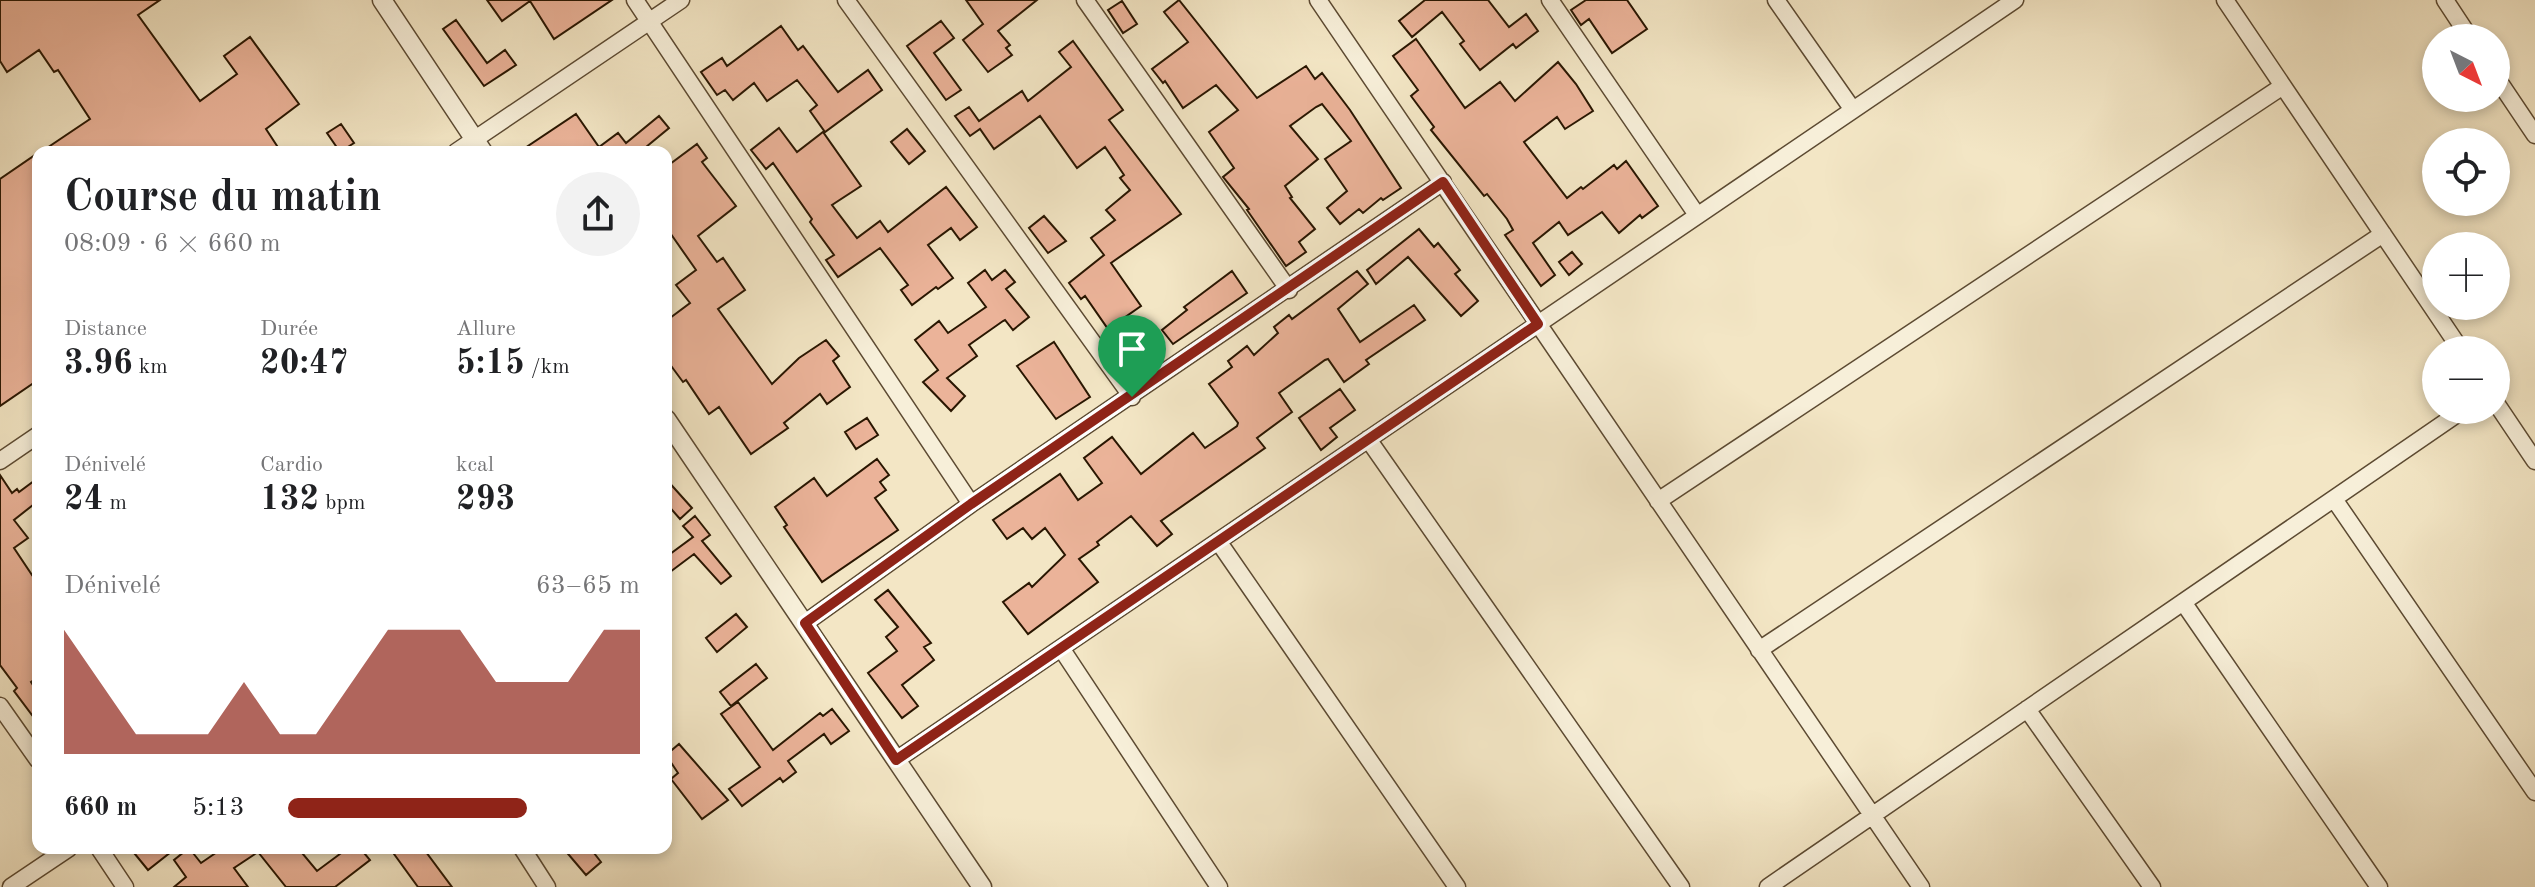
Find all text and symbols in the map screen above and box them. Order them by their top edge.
north arrow [2422,24,2510,112]
map controls [2422,24,2510,424]
button: locate [2422,128,2510,216]
button: share [556,172,640,256]
text: Course du matin [64,176,382,220]
text: 08:09 · 6 × 660 m [64,231,281,257]
button: + [2422,232,2510,320]
pin [1098,315,1166,397]
text: Distance [64,318,147,340]
text: Durée [260,318,318,340]
text: Allure [456,318,516,340]
icon: arrive [1110,327,1154,371]
button: − [2422,336,2510,424]
text: 3.96 [64,347,133,381]
text: 20:47 [260,347,348,381]
text: 5:15 [456,347,525,381]
text: km [133,356,168,378]
text: /km [525,356,570,378]
text: Dénivelé [64,454,146,476]
text: Cardio [260,454,323,476]
text: kcal [456,454,494,476]
text: 24 [64,483,103,517]
text: 132 [260,483,319,517]
text: 293 [456,483,515,517]
text: m [103,492,127,514]
text: bpm [319,492,365,514]
text: Dénivelé [64,573,161,599]
text: 63–65 m [536,573,640,599]
text: 660 m [64,795,137,821]
text: 5:13 [192,795,245,821]

